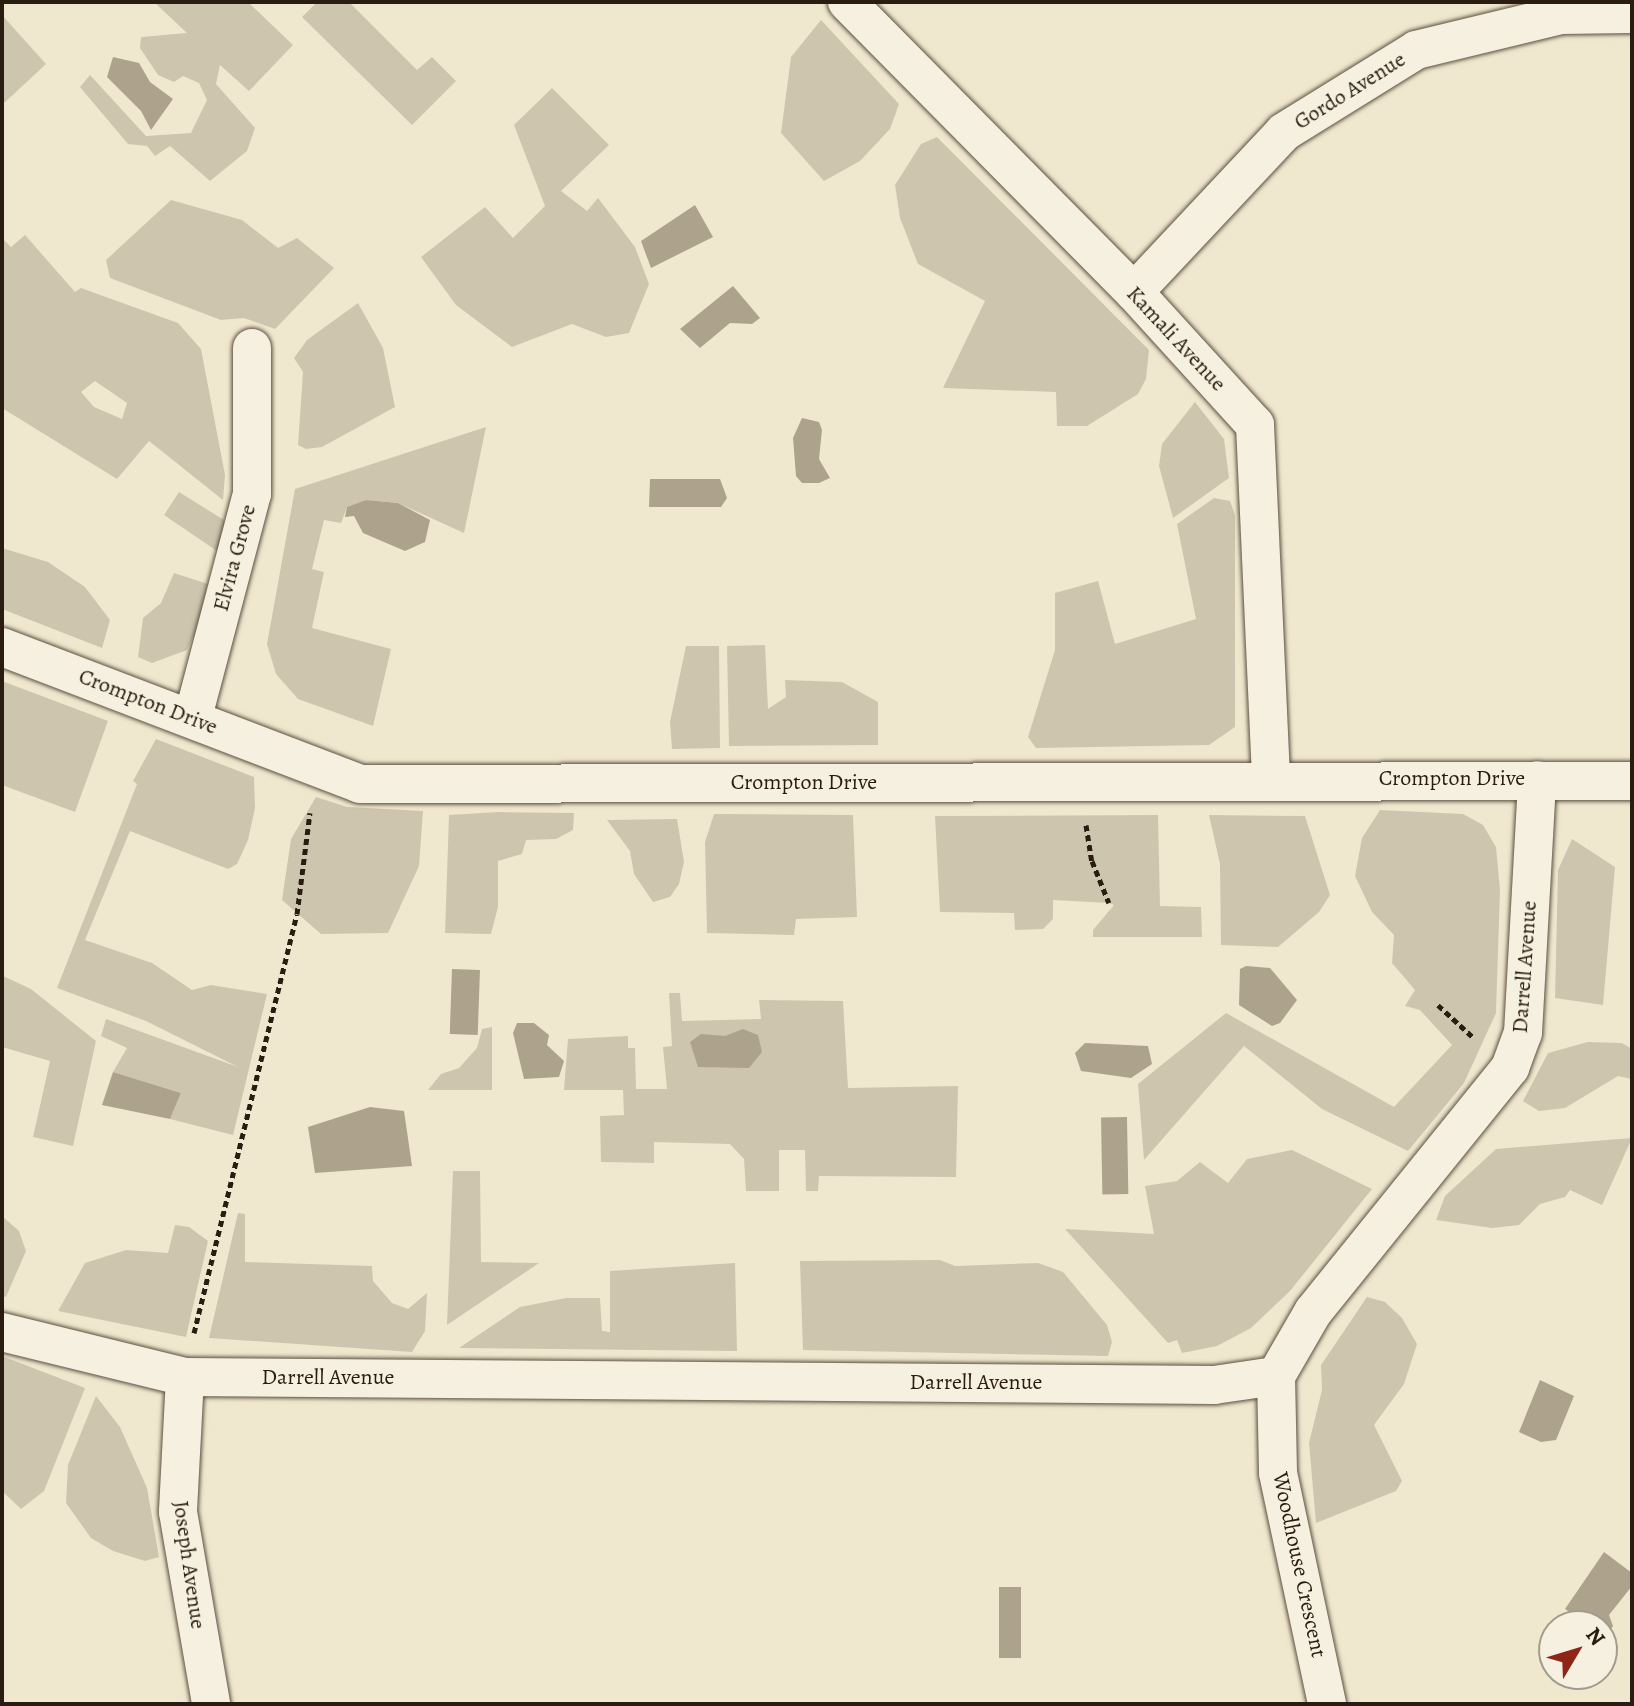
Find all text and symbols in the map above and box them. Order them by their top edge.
street label: Gordo Avenue [1290,46,1410,136]
street label: Kamali Avenue [1121,281,1231,397]
street label: Elvira Grove [208,502,262,614]
street label: Crompton Drive [75,663,221,741]
street label: Crompton Drive [1379,766,1525,792]
street label: Crompton Drive [731,770,877,796]
street label: Darrell Avenue [1507,900,1543,1034]
street label: Darrell Avenue [262,1365,394,1391]
street label: Darrell Avenue [910,1370,1042,1396]
street label: Woodhouse Crescent [1266,1470,1332,1660]
street label: Joseph Avenue [167,1499,211,1631]
north arrow [1538,1610,1618,1690]
text: N [1579,1621,1612,1652]

